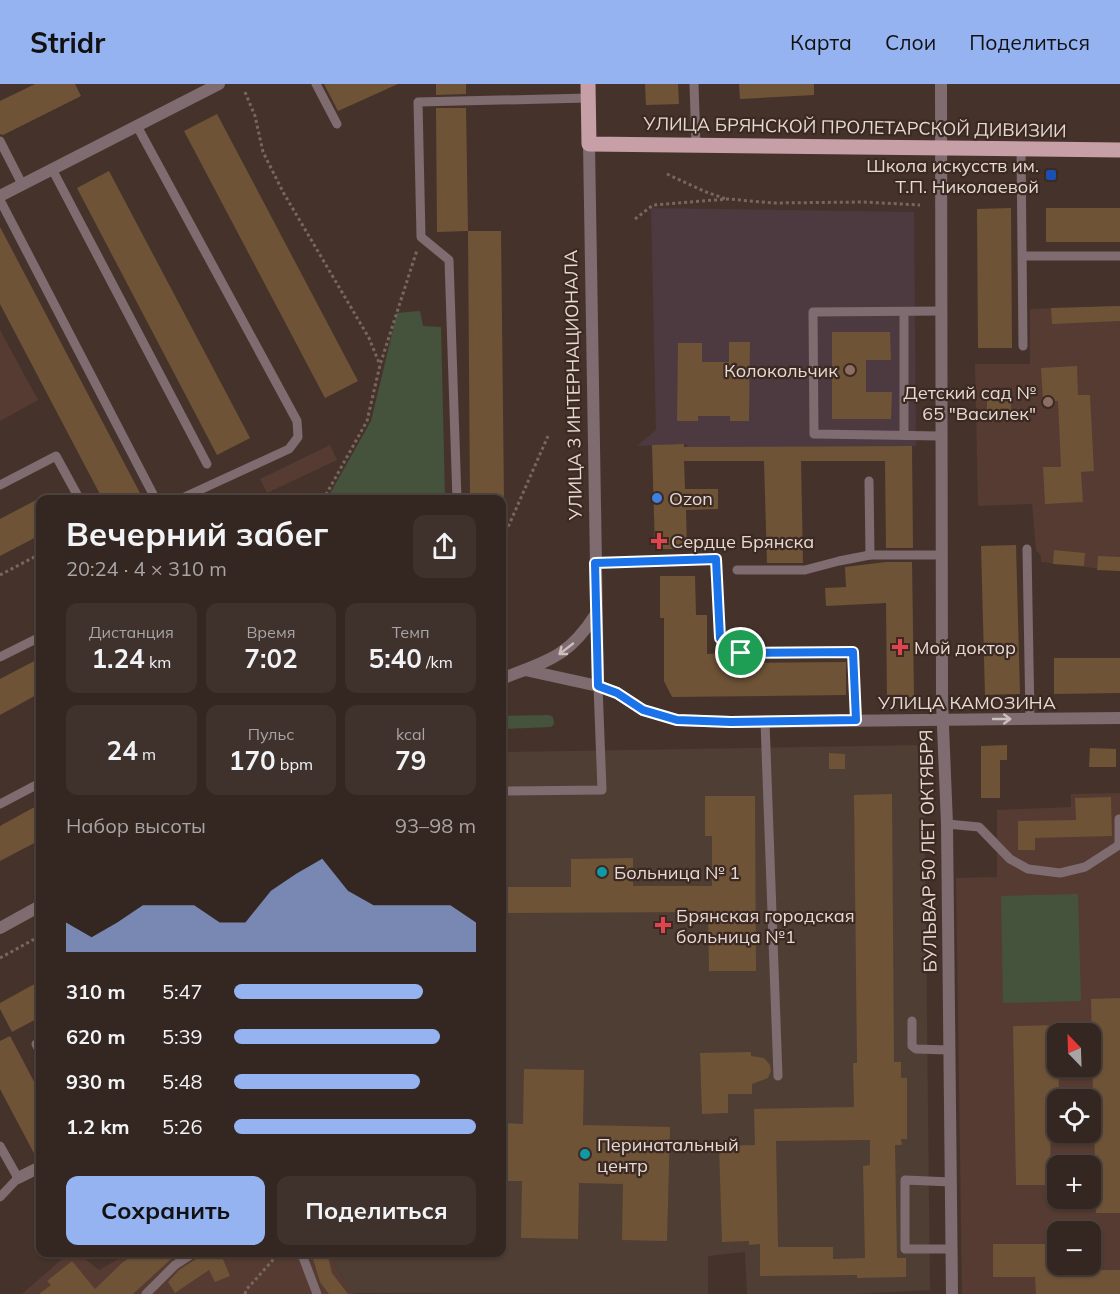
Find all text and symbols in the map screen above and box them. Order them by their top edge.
text: Stridr [30,25,105,60]
text: Карта [790,29,852,55]
text: Слои [885,29,936,55]
text: Поделиться [969,29,1090,55]
street label: УЛИЦА БРЯНСКОЙ ПРОЛЕТАРСКОЙ ДИВИЗИИ [642,112,1067,142]
place label: Школа искусств им. Т.П. Николаевой [866,154,1039,198]
marker: Школа искусств им. Т.П. Николаевой [1044,168,1058,182]
street label: УЛИЦА 3 ИНТЕРНАЦИОНАЛА [559,250,587,521]
place label: Колокольчик [724,359,838,382]
marker: Колокольчик [843,363,857,377]
place label: Детский сад № 65 "Василек" [903,381,1036,425]
marker: Детский сад № 65 "Василек" [1041,395,1055,409]
place label: Ozon [669,487,713,510]
marker: Ozon [650,491,664,505]
text: Вечерний забег [66,513,328,554]
button: share [413,515,476,578]
place label: Сердце Брянска [671,530,814,553]
marker: Сердце Брянска [652,534,666,548]
text: 20:24 · 4 × 310 m [66,556,227,581]
text: Дистанция [89,622,174,642]
text: Время [246,622,296,642]
text: Темп [392,622,429,642]
pin [715,627,766,678]
icon: arrive [724,636,757,669]
place label: Мой доктор [914,636,1016,659]
marker: Мой доктор [891,638,909,656]
text: 1.24 [91,642,145,675]
text: 7:02 [244,642,298,675]
text: 5:40 [369,642,422,675]
one-way arrow [558,643,574,656]
text: km [145,652,171,672]
text: /km [422,652,453,672]
street label: УЛИЦА КАМОЗИНА [877,691,1056,714]
one-way arrow [991,713,1011,725]
text: Пульс [248,724,294,744]
text: kcal [396,724,425,744]
street label: БУЛЬВАР 50 ЛЕТ ОКТЯБРЯ [914,729,942,973]
text: 24 [107,734,138,767]
text: m [138,744,156,764]
text: 170 [229,744,276,777]
text: 79 [395,744,426,777]
text: bpm [276,754,313,774]
text: Набор высоты [66,813,206,838]
text: 93–98 m [395,813,476,838]
place label: Больница № 1 [614,861,740,884]
marker: Больница № 1 [595,865,609,879]
place label: Брянская городская больница №1 [676,904,855,948]
marker: Брянская городская больница №1 [654,916,672,934]
text: 310 m [66,979,125,1004]
text: 5:47 [162,979,203,1004]
north arrow [1047,1023,1101,1077]
map controls [1047,1023,1101,1275]
text: 620 m [66,1024,125,1049]
text: 5:39 [162,1024,203,1049]
text: 930 m [66,1069,125,1094]
text: 5:48 [162,1069,203,1094]
button: locate [1047,1089,1101,1143]
text: 1.2 km [66,1114,129,1139]
text: 5:26 [162,1114,203,1139]
place label: Перинатальный центр [597,1133,739,1177]
marker: Перинатальный центр [578,1147,592,1161]
button: + [1047,1155,1101,1209]
button: Сохранить [66,1176,265,1245]
button: Поделиться [277,1176,476,1245]
button: − [1047,1221,1101,1275]

